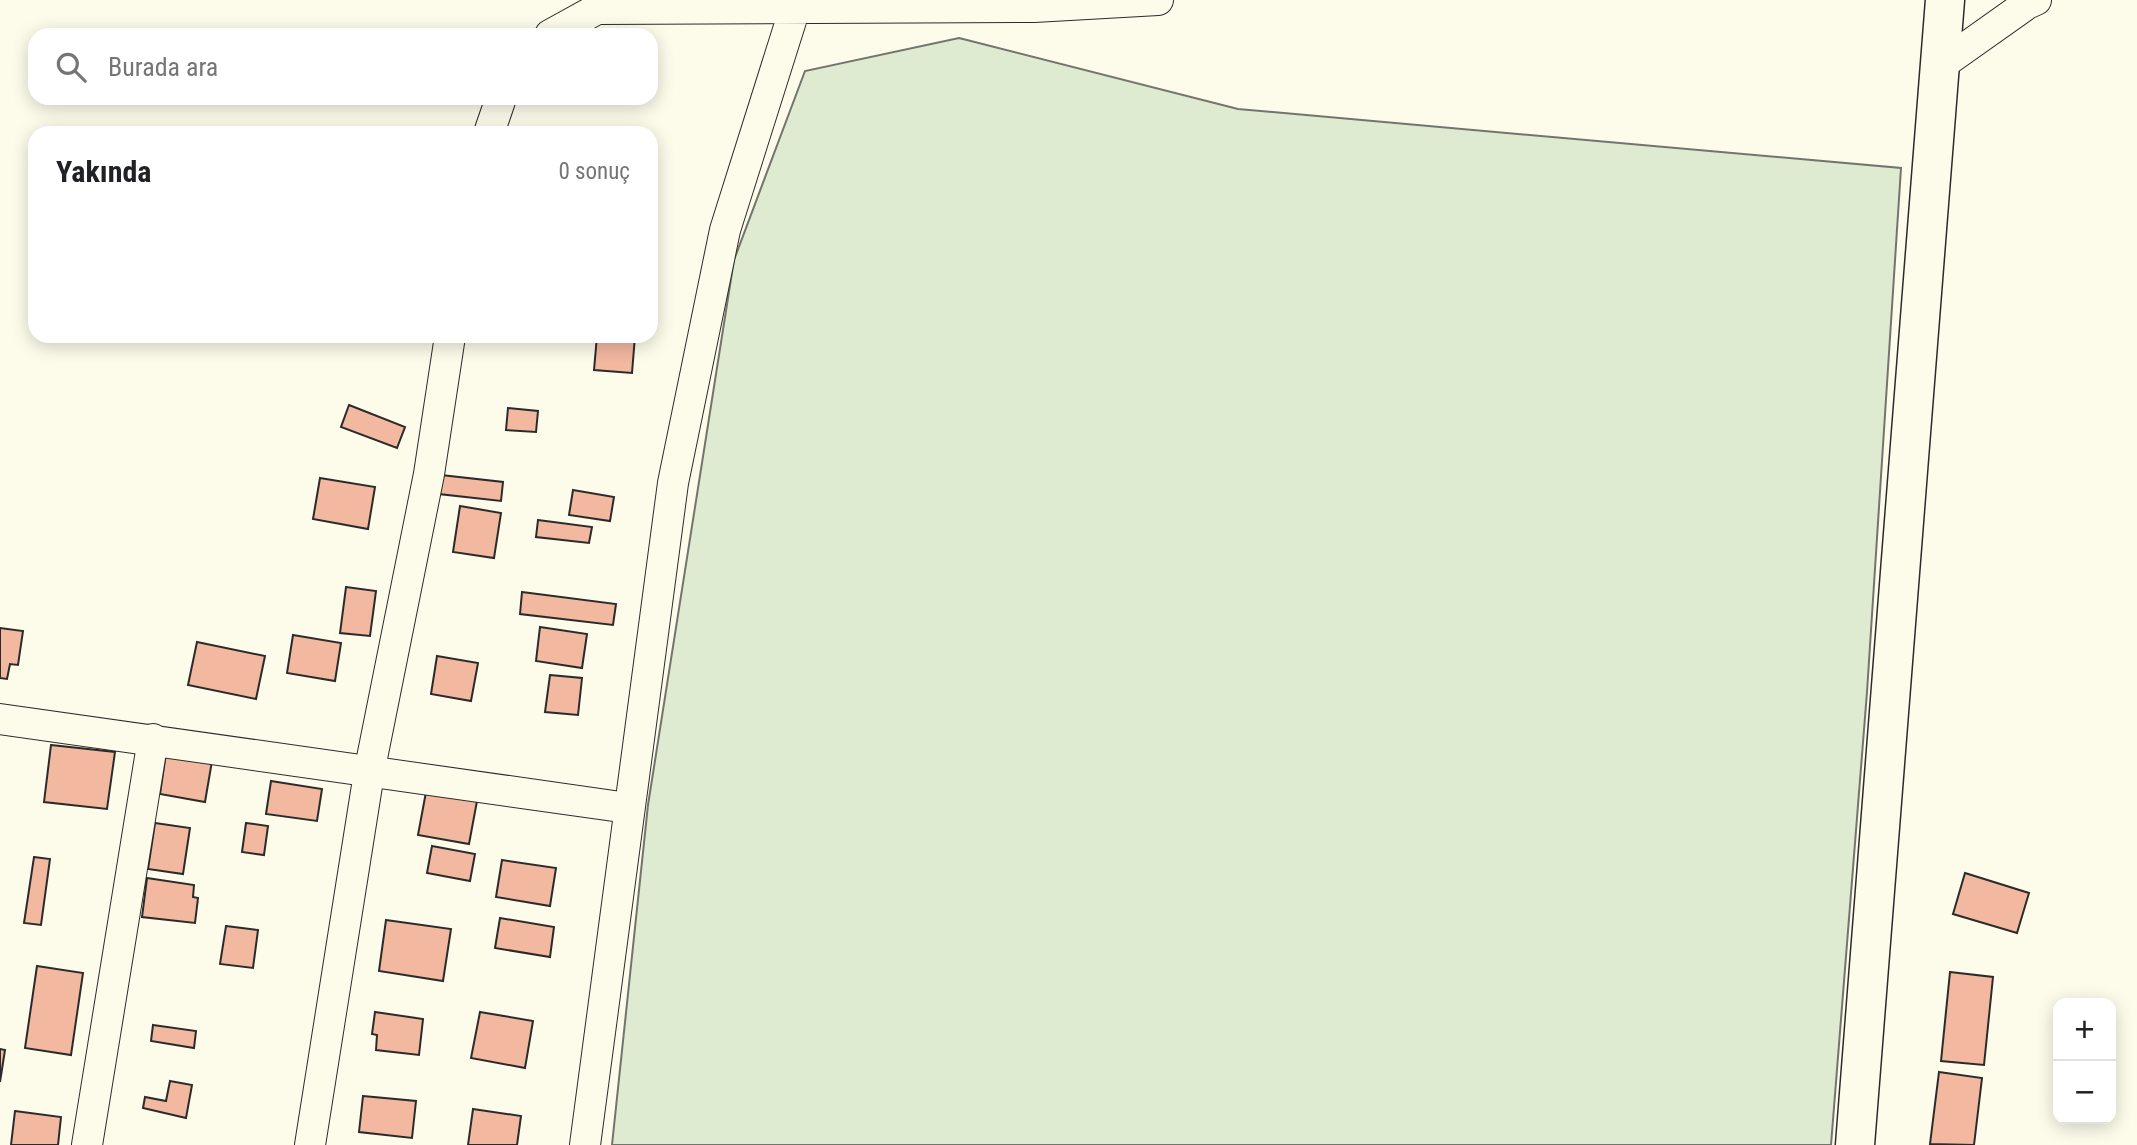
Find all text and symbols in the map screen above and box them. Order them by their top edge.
search box [28,28,658,105]
icon: search [52,48,90,86]
text: Burada ara [108,52,218,82]
text: Yakında [56,154,151,189]
text: 0 sonuç [558,158,630,185]
map controls [2053,998,2116,1124]
button: + [2053,998,2116,1061]
button: − [2053,1061,2116,1124]

